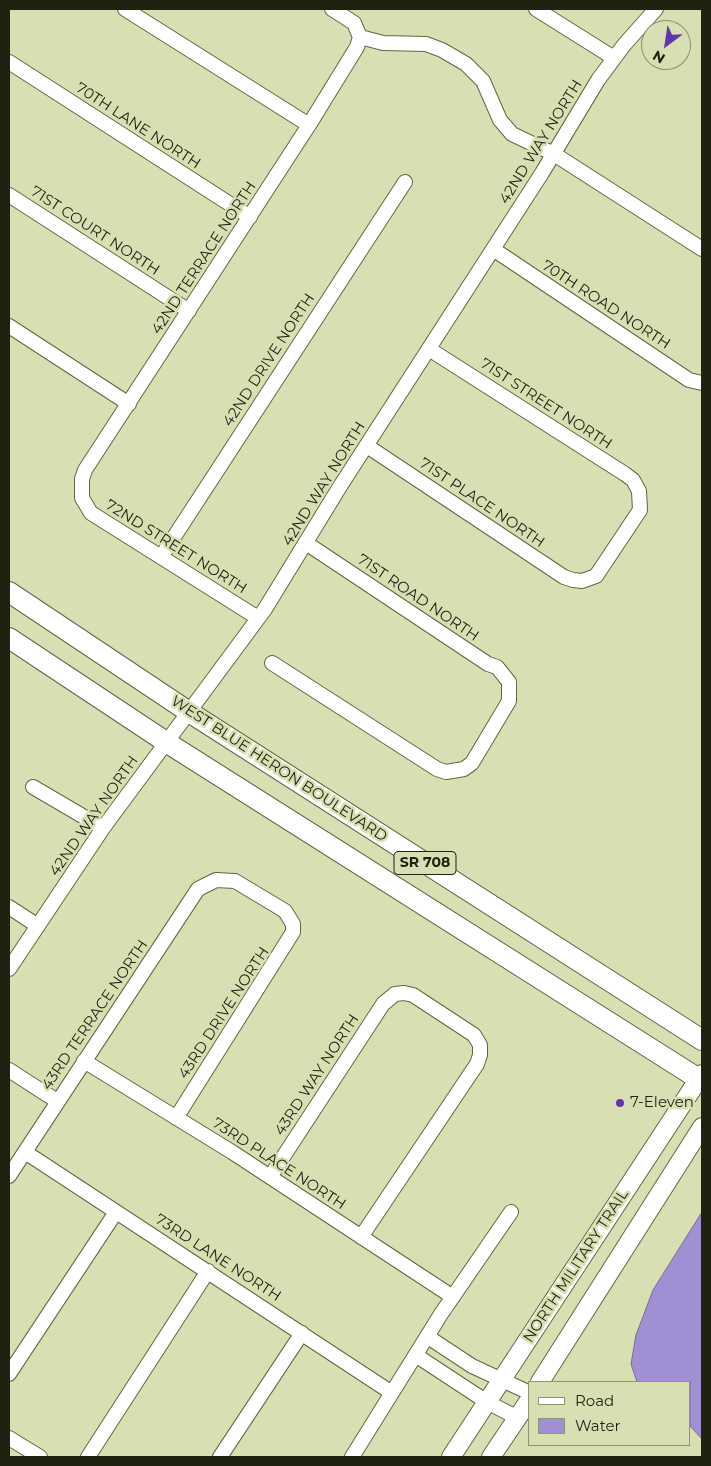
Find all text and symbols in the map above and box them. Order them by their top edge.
north arrow [641,20,691,70]
text: N [649,46,668,68]
street label: 42ND WAY NORTH [496,77,586,207]
street label: 70TH LANE NORTH [72,79,204,173]
street label: 42ND TERRACE NORTH [148,178,260,338]
street label: 71ST COURT NORTH [27,183,163,279]
street label: 70TH ROAD NORTH [538,257,674,353]
street label: 42ND DRIVE NORTH [219,290,319,430]
street label: 71ST STREET NORTH [477,355,615,453]
street label: 42ND WAY NORTH [279,419,369,549]
street label: 71ST PLACE NORTH [416,454,548,552]
street label: 72ND STREET NORTH [102,496,250,598]
street label: 71ST ROAD NORTH [354,551,482,645]
street label: WEST BLUE HERON BOULEVARD [168,692,390,846]
street label: 42ND WAY NORTH [46,752,142,880]
road number: SR 708 [394,851,456,874]
street label: 43RD TERRACE NORTH [38,937,152,1093]
street label: 43RD DRIVE NORTH [175,944,273,1082]
street label: 43RD WAY NORTH [271,1011,363,1139]
place label: 7-Eleven [630,1094,694,1112]
marker: 7-Eleven [614,1097,626,1109]
street label: 73RD PLACE NORTH [209,1114,349,1214]
street label: NORTH MILITARY TRAIL [520,1186,632,1346]
street label: 73RD LANE NORTH [152,1211,284,1305]
legend [528,1381,691,1446]
text: Road [575,1391,614,1410]
text: Water [575,1416,621,1435]

